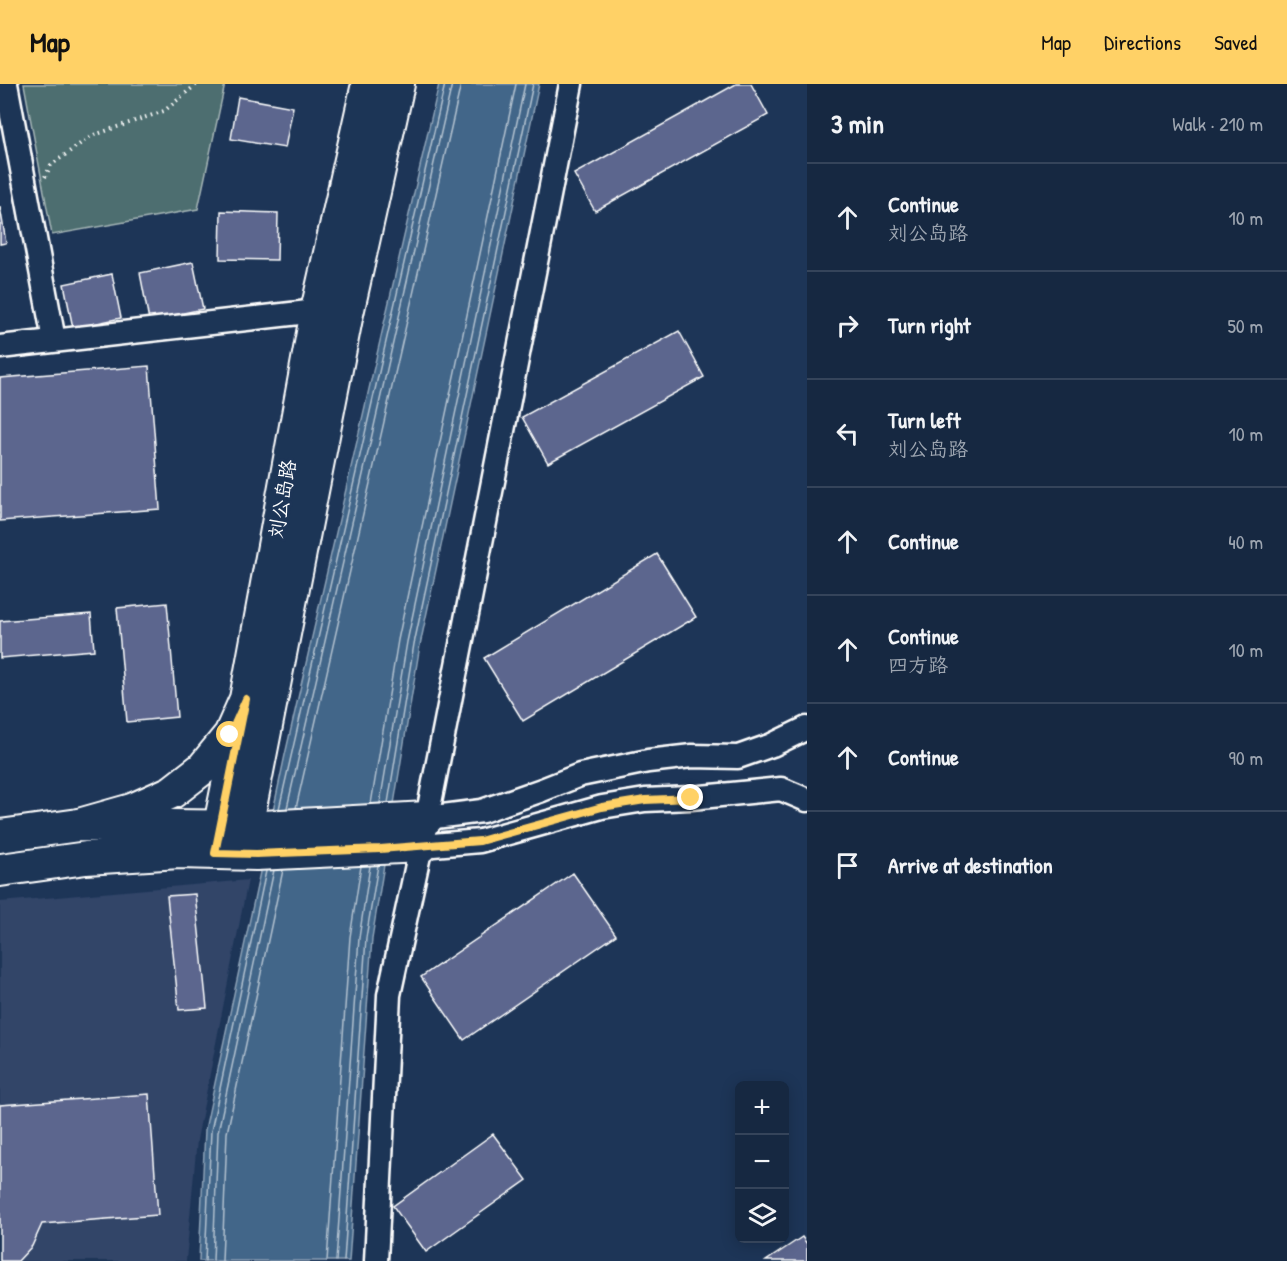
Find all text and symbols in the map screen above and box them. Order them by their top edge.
text: Map [30,23,70,61]
text: Map [1041,28,1071,57]
text: Directions [1104,28,1181,57]
text: Saved [1214,28,1257,57]
text: 3 min [831,106,884,141]
text: Walk · 210 m [1172,110,1263,137]
text: Continue [888,189,959,219]
icon: ahead [831,201,864,234]
text: 10 m [1229,204,1263,231]
text: 刘公岛路 [888,219,968,246]
icon: right [831,309,864,342]
text: Turn right [888,310,971,340]
text: 50 m [1227,312,1263,339]
text: Turn left [888,405,961,435]
icon: left [831,417,864,450]
text: 10 m [1229,420,1263,447]
text: 刘公岛路 [888,435,968,462]
street label: 刘公岛路 [261,456,302,541]
icon: ahead [831,525,864,558]
text: Continue [888,526,959,556]
text: 40 m [1228,528,1263,555]
text: Continue [888,621,959,651]
icon: ahead [831,633,864,666]
text: 10 m [1229,636,1263,663]
text: 四方路 [888,651,948,678]
route start [216,721,242,747]
icon: ahead [831,741,864,774]
text: Continue [888,742,959,772]
text: 90 m [1229,744,1263,771]
route end [677,784,703,810]
icon: arrive [831,849,864,882]
text: Arrive at destination [888,850,1053,880]
map controls [735,1081,789,1243]
button: + [735,1081,789,1135]
button: − [735,1135,789,1189]
button: layers [735,1189,789,1243]

